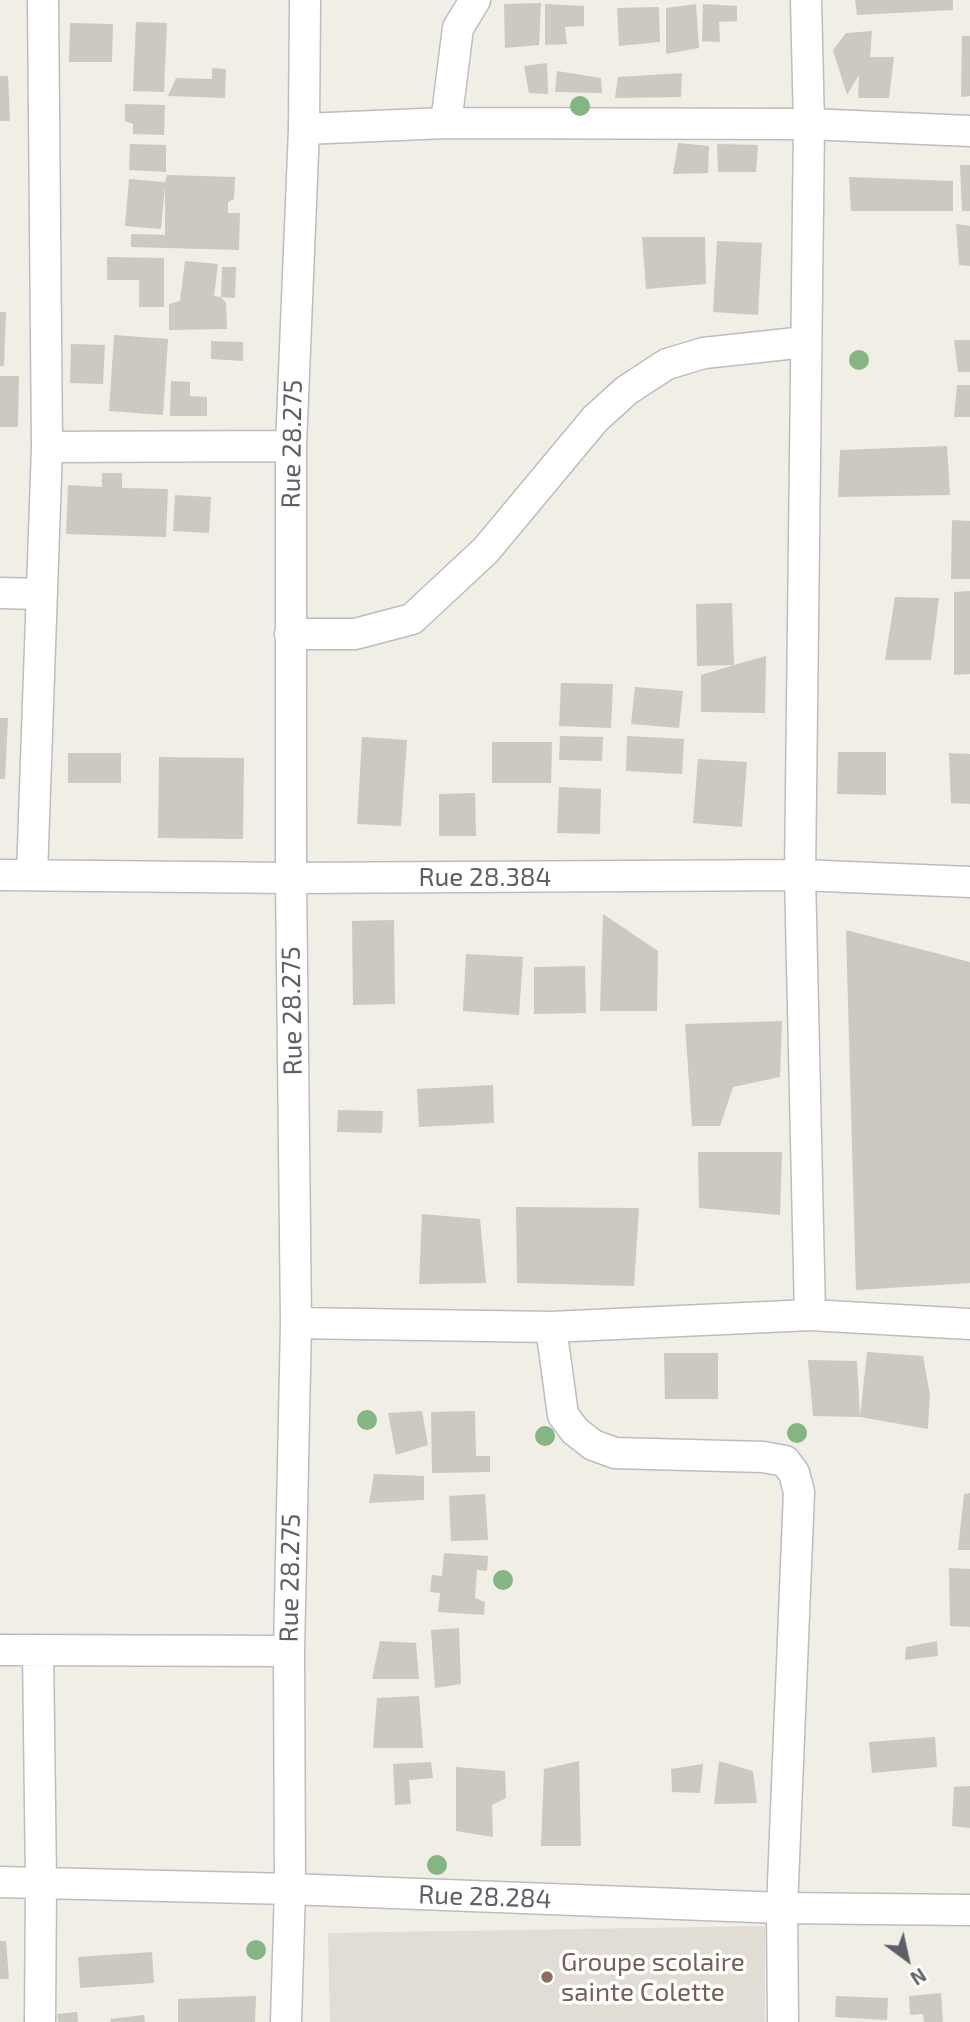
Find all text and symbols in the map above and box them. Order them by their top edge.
street label: Rue 28.275 [275,379,309,509]
street label: Rue 28.384 [418,861,552,893]
street label: Rue 28.275 [275,946,309,1076]
street label: Rue 28.275 [273,1513,307,1643]
street label: Rue 28.284 [418,1879,552,1915]
north arrow [872,1924,942,1994]
place label: Groupe scolaire sainte Colette [561,1946,745,2008]
text: N [907,1964,931,1990]
marker: Groupe scolaire sainte Colette [539,1969,555,1985]

